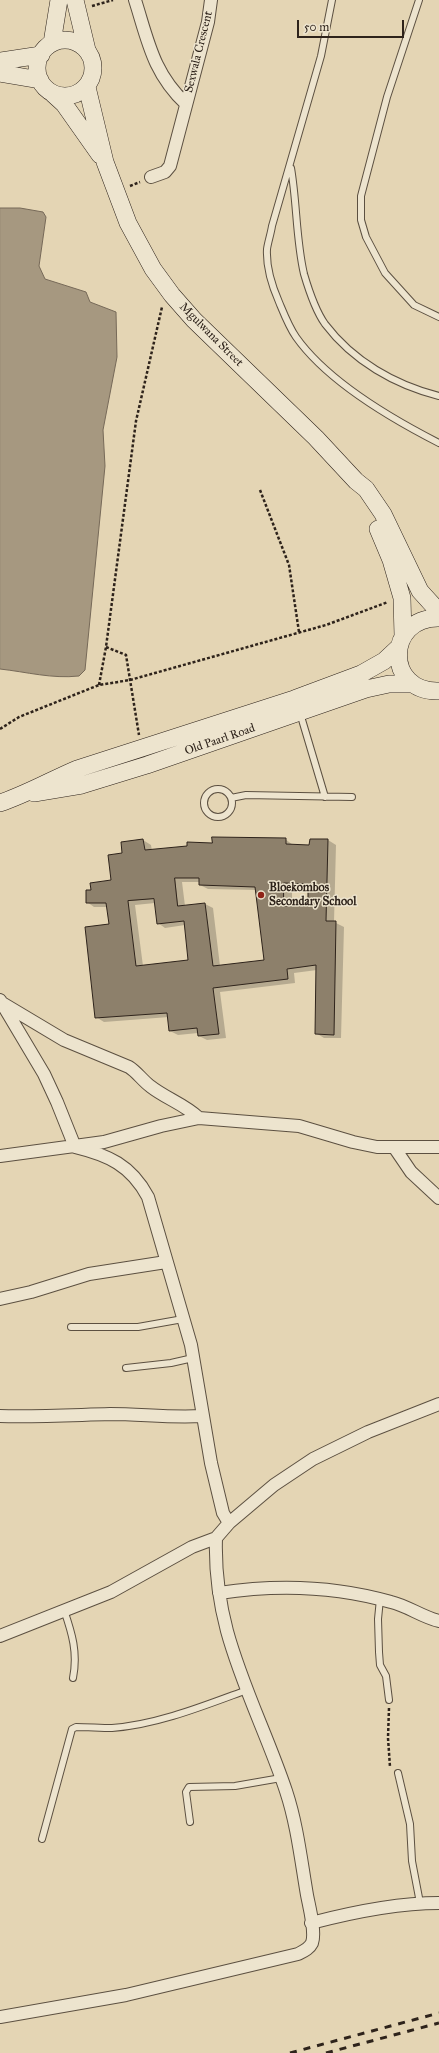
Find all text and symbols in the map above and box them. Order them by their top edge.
street label: Sexwala Crescent [182,10,216,94]
scale bar [299,12,406,38]
text: 50 m [304,20,329,34]
street label: Mgulwana Street [176,300,246,370]
street label: Old Paarl Road [183,721,257,759]
place label: Bloekombos Secondary School [269,881,356,909]
marker: Bloekombos Secondary School [256,890,266,900]

